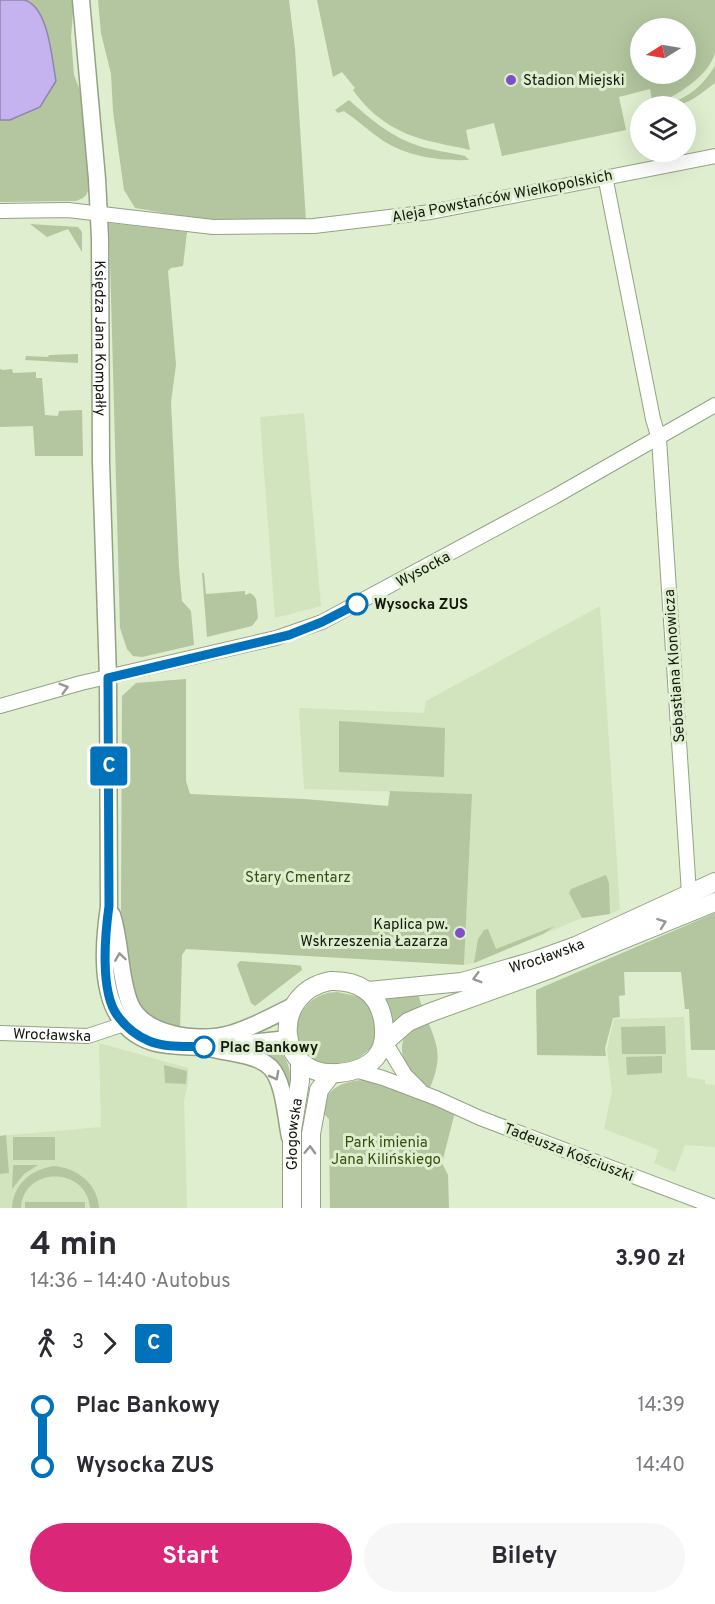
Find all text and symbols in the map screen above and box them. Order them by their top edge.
north arrow [630,18,696,84]
map controls [630,18,696,162]
place label: Stadion Miejski [523,72,625,91]
marker: Stadion Miejski [504,73,518,87]
button: layers [630,96,696,162]
street label: Aleja Powstańców Wielkopolskich [390,167,614,228]
street label: Księdza Jana Kompałły [89,260,109,416]
street label: Wysocka [393,548,454,592]
street label: Sebastiana Klonowicza [661,589,690,743]
marker: Wysocka ZUS [346,593,368,615]
place label: Wysocka ZUS [374,596,468,615]
one-way arrow [58,683,69,695]
line badge: C [90,746,128,786]
text: C [102,753,116,780]
park label: Stary Cmentarz [245,869,351,888]
place label: Kaplica pw. Wskrzeszenia Łazarza [300,916,448,952]
one-way arrow [656,918,667,931]
marker: Kaplica pw. Wskrzeszenia Łazarza [453,926,467,940]
street label: Wrocławska [507,935,588,979]
one-way arrow [115,953,127,962]
one-way arrow [472,971,483,983]
street label: Wrocławska [12,1025,91,1047]
marker: Plac Bankowy [193,1036,215,1058]
place label: Plac Bankowy [220,1039,319,1058]
one-way arrow [268,1070,279,1080]
street label: Głogowska [284,1097,308,1170]
street label: Tadeusza Kościuszki [501,1120,636,1187]
park label: Park imienia Jana Kilińskiego [331,1134,441,1170]
one-way arrow [304,1145,317,1154]
text: 4 min [30,1225,117,1267]
text: 3.90 zł [615,1246,685,1273]
text: 14:36 – 14:40 · Autobus [30,1269,231,1295]
icon: walk [30,1327,63,1360]
icon: forward [93,1327,126,1360]
text: 3 [72,1330,84,1356]
text: C [147,1330,160,1357]
text: Plac Bankowy [76,1393,220,1420]
text: 14:39 [637,1393,685,1419]
text: Wysocka ZUS [76,1453,214,1480]
text: 14:40 [636,1453,685,1479]
button: Start [30,1523,352,1592]
button: Bilety [364,1523,685,1592]

